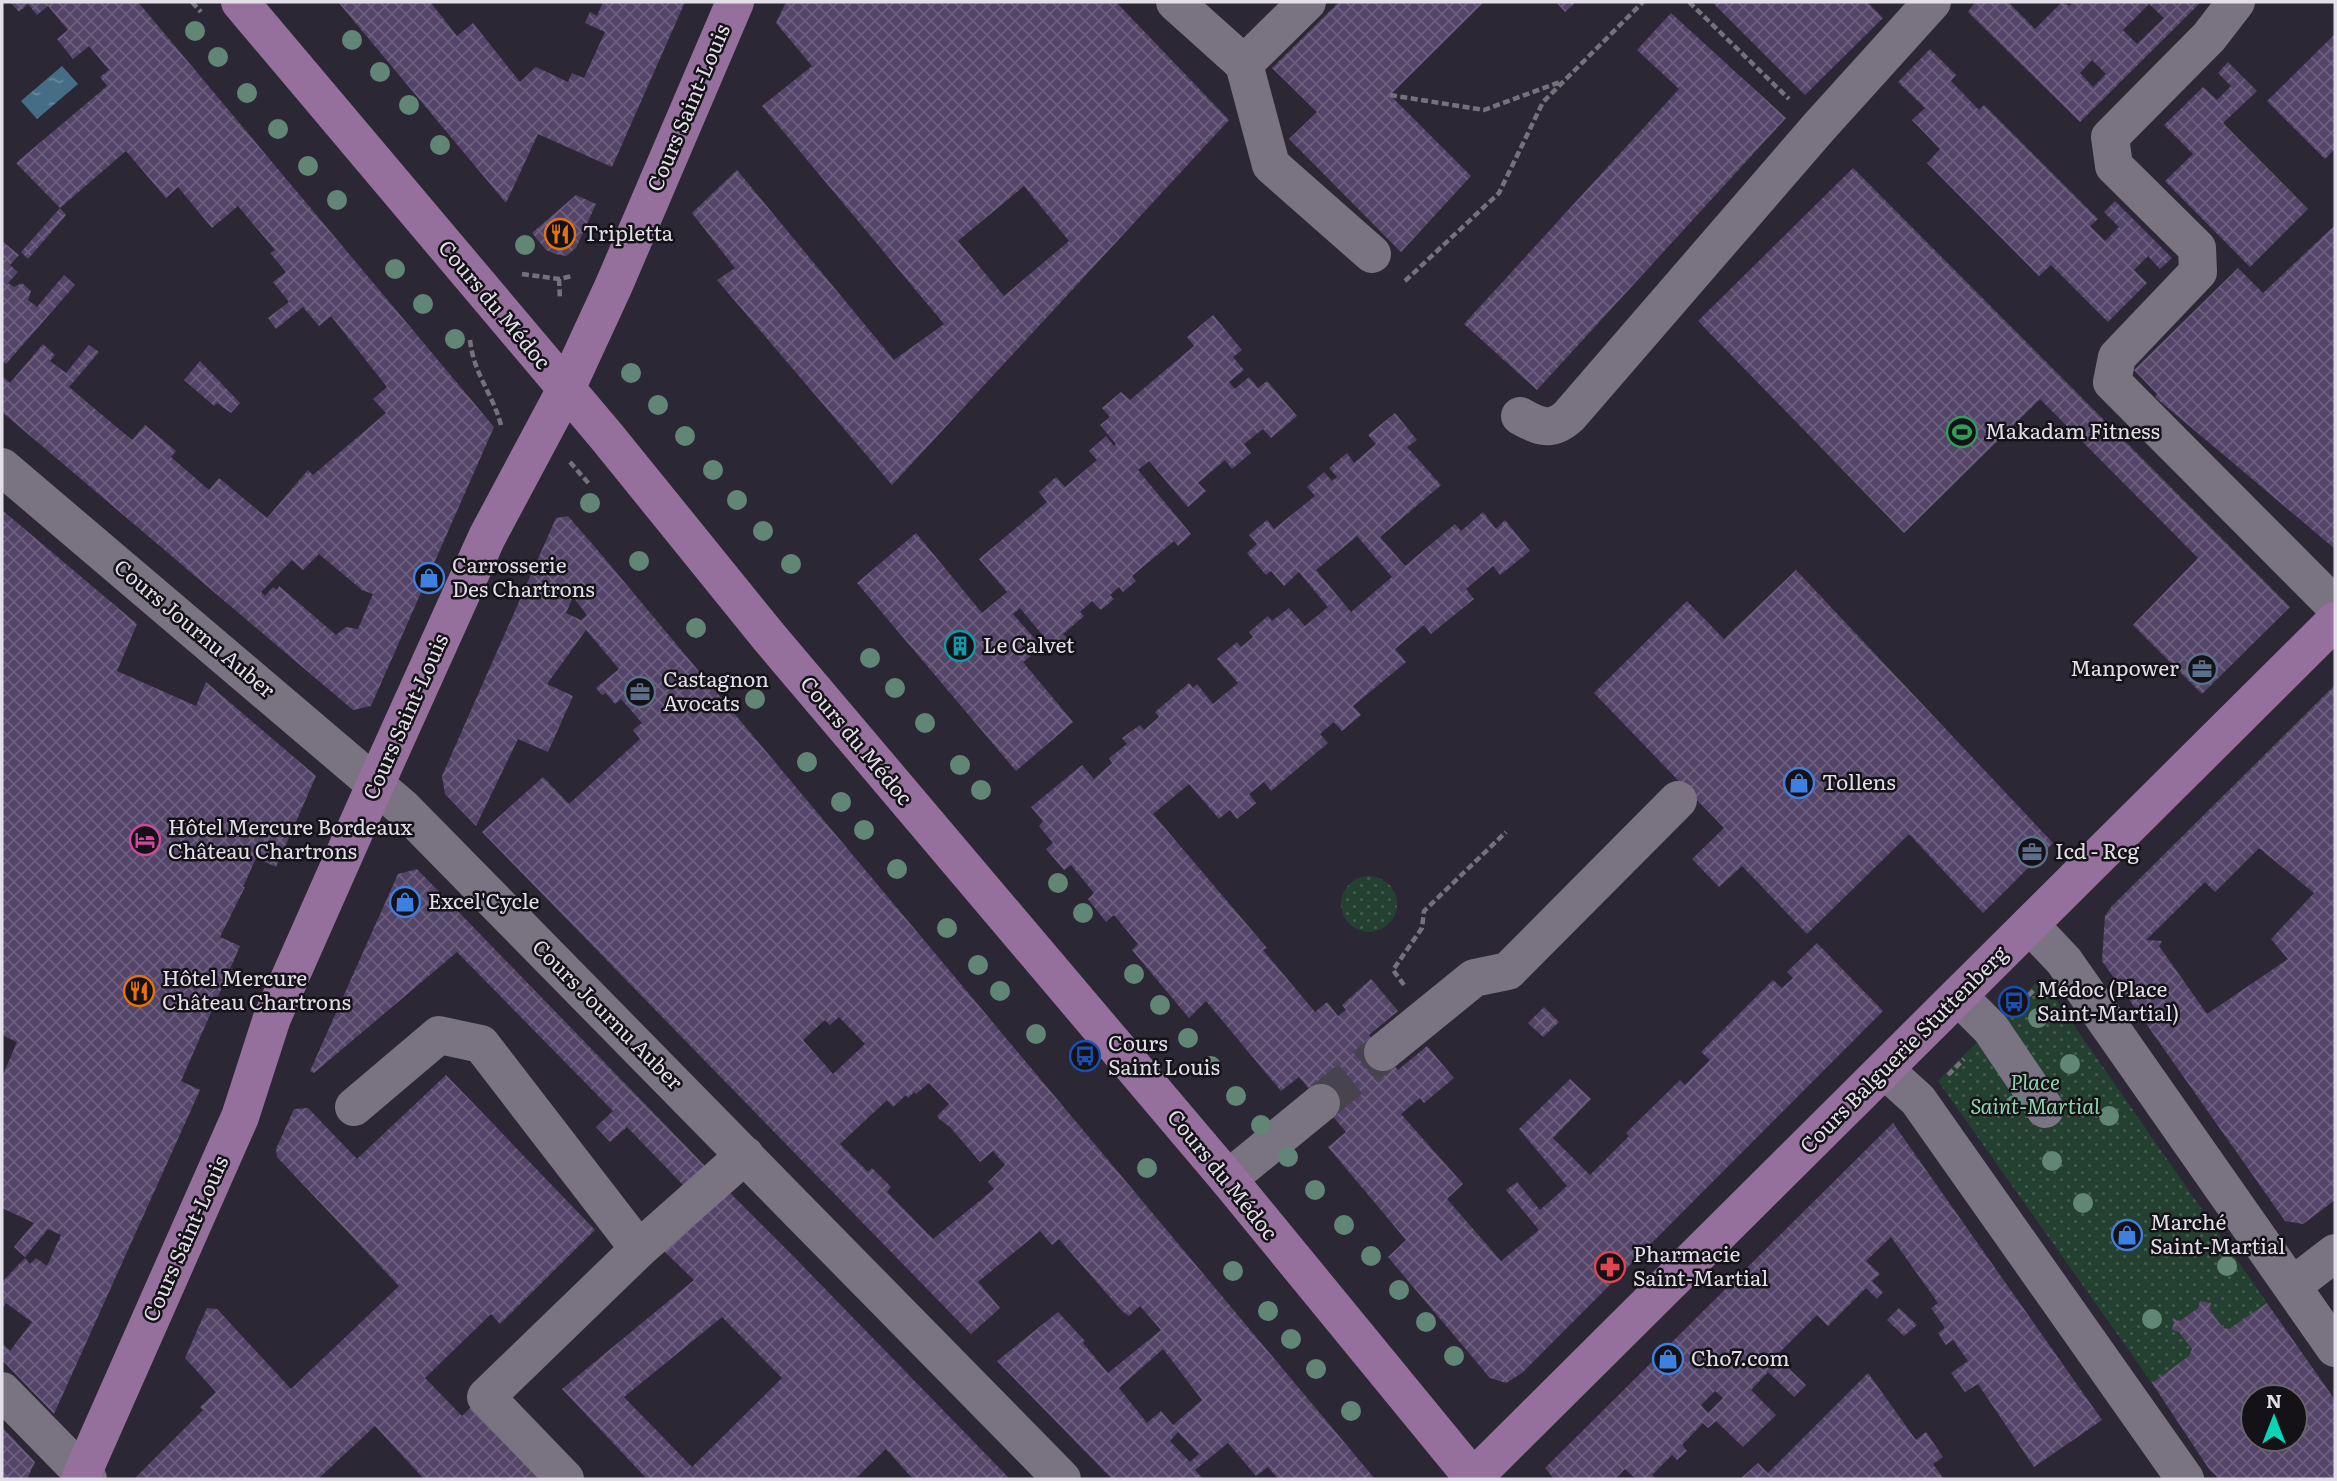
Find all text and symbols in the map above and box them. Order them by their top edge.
street label: Cours Saint-Louis [637,19,736,195]
place label: Tripletta [583,216,674,247]
restaurant icon: Tripletta [543,217,577,251]
street label: Cours du Médoc [432,232,559,375]
place label: Makadam Fitness [1985,414,2160,445]
sports icon: Makadam Fitness [1945,415,1979,449]
place label: Carrosserie Des Chartrons [452,548,595,603]
street label: Cours Journu Auber [108,550,283,704]
shop icon: Carrosserie Des Chartrons [412,561,446,595]
street label: Cours Saint-Louis [353,628,454,804]
place label: Le Calvet [983,628,1075,659]
building icon: Le Calvet [943,629,977,663]
place label: Manpower [2070,651,2179,682]
office icon: Manpower [2185,652,2219,686]
place label: Castagnon Avocats [663,662,769,717]
street label: Cours du Médoc [794,668,921,811]
office icon: Castagnon Avocats [623,675,657,709]
place label: Tollens [1822,765,1896,796]
shop icon: Tollens [1782,766,1816,800]
place label: Hôtel Mercure Bordeaux Château Chartrons [168,810,413,865]
hotel icon: Hôtel Mercure Bordeaux Château Chartrons [128,823,162,857]
place label: Icd - Rcg [2055,834,2140,865]
office icon: Icd - Rcg [2015,835,2049,869]
place label: Excel'Cycle [428,884,540,915]
shop icon: Excel'Cycle [388,885,422,919]
street label: Cours Journu Auber [526,931,691,1096]
street label: Cours Balguerie Stuttenberg [1791,937,2013,1159]
place label: Hôtel Mercure Château Chartrons [162,961,351,1016]
place label: Médoc (Place Saint-Martial) [2037,972,2179,1027]
restaurant icon: Hôtel Mercure Château Chartrons [122,974,156,1008]
bus stop icon: Médoc (Place Saint-Martial) [1997,985,2031,1019]
place label: Cours Saint Louis [1108,1026,1220,1081]
bus stop icon: Cours Saint Louis [1068,1039,1102,1073]
park label: Place Saint-Martial [1970,1065,2100,1120]
street label: Cours du Médoc [1161,1101,1287,1246]
street label: Cours Saint-Louis [133,1150,234,1326]
place label: Marché Saint-Martial [2150,1205,2285,1260]
shop icon: Marché Saint-Martial [2110,1218,2144,1252]
place label: Pharmacie Saint-Martial [1633,1237,1768,1292]
pharmacy icon: Pharmacie Saint-Martial [1593,1250,1627,1284]
place label: Cho7.com [1691,1341,1790,1372]
shop icon: Cho7.com [1651,1342,1685,1376]
north arrow [2239,1383,2309,1453]
text: N [2266,1386,2282,1414]

